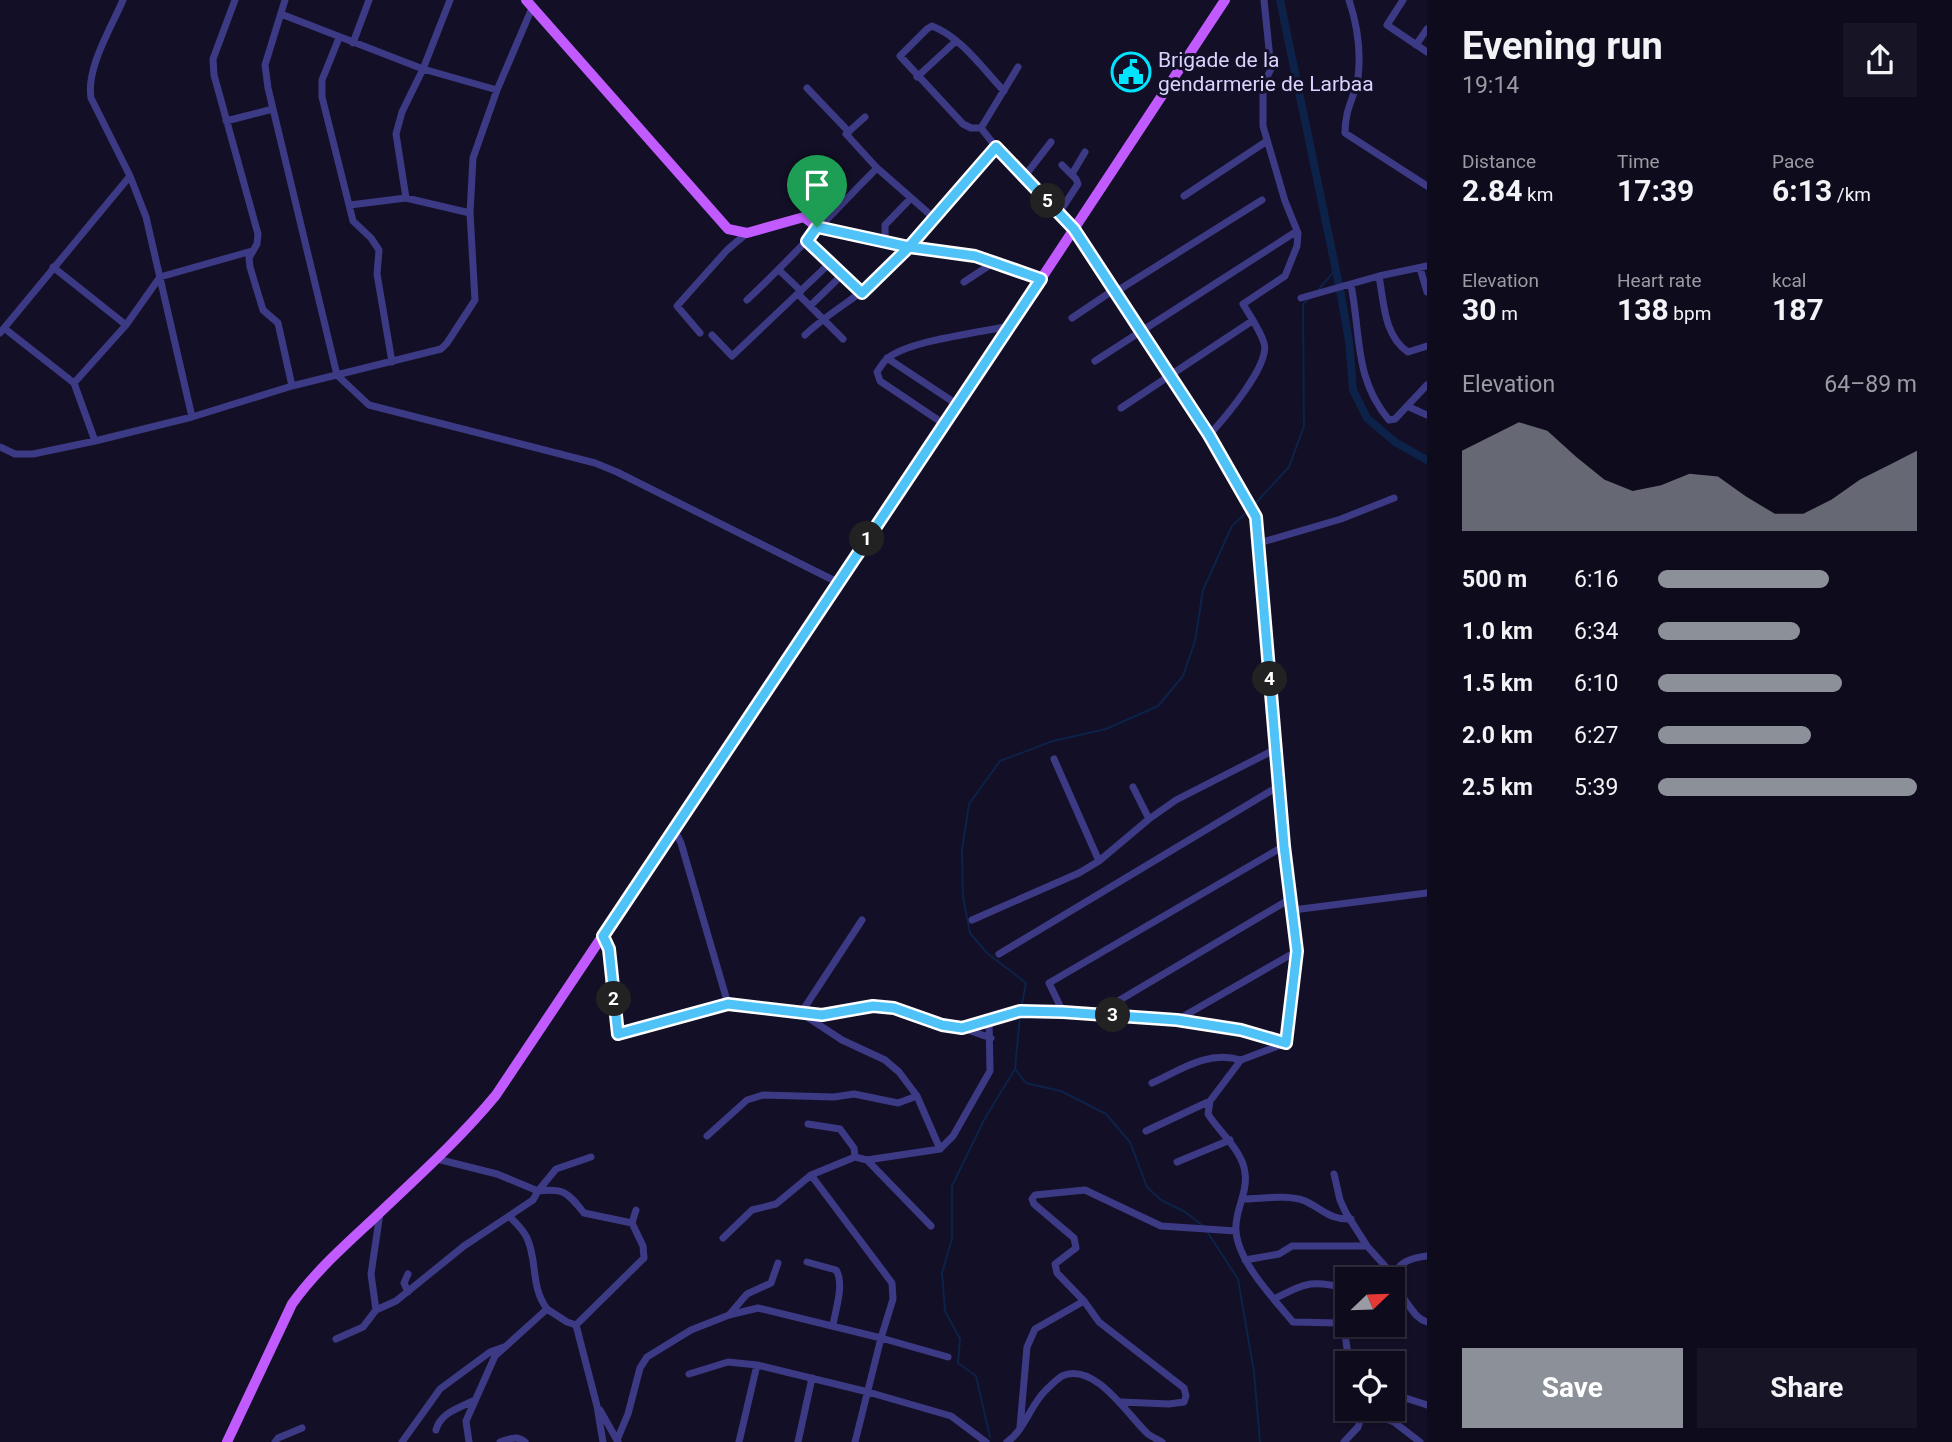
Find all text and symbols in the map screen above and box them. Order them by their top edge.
button: share [1843,23,1917,97]
text: Evening run [1462,24,1663,68]
place label: Brigade de la gendarmerie de Larbaa [1158,48,1374,96]
public building icon: Brigade de la gendarmerie de Larbaa [1110,51,1152,93]
text: 19:14 [1462,72,1519,99]
text: Distance [1462,150,1536,173]
text: Time [1617,150,1660,173]
text: Pace [1772,150,1814,173]
pin [787,155,847,227]
icon: arrive [798,166,836,204]
text: 2.84 [1462,173,1522,208]
text: 17:39 [1617,173,1694,208]
text: 6:13 [1772,173,1832,208]
text: km [1522,183,1553,206]
text: /km [1832,183,1871,206]
pin: 5 [1030,184,1066,218]
text: 5 [1042,189,1053,212]
text: Elevation [1462,269,1539,292]
text: Heart rate [1617,269,1702,292]
text: kcal [1772,269,1806,292]
text: 30 [1462,292,1496,327]
text: 138 [1617,292,1669,327]
text: 187 [1772,292,1824,327]
text: m [1496,302,1518,325]
text: bpm [1669,302,1711,325]
text: Elevation [1462,371,1555,398]
text: 64–89 m [1824,371,1917,398]
pin: 1 [850,522,884,556]
text: 1 [861,527,872,550]
text: 500 m [1462,566,1527,593]
text: 6:16 [1574,566,1618,593]
text: 1.0 km [1462,618,1533,645]
text: 6:34 [1574,618,1618,645]
pin: 4 [1252,662,1288,696]
text: 4 [1264,667,1275,690]
text: 1.5 km [1462,670,1533,697]
text: 6:10 [1574,670,1618,697]
text: 2.0 km [1462,722,1533,749]
text: 6:27 [1574,722,1618,749]
text: 2.5 km [1462,774,1533,801]
text: 5:39 [1574,774,1618,801]
pin: 2 [596,982,632,1016]
text: 2 [608,987,619,1010]
pin: 3 [1096,998,1130,1032]
text: 3 [1107,1003,1118,1026]
north arrow [1335,1267,1405,1337]
map controls [1335,1267,1405,1421]
button: Save [1462,1348,1683,1428]
button: Share [1697,1348,1917,1428]
button: locate [1335,1351,1405,1421]

